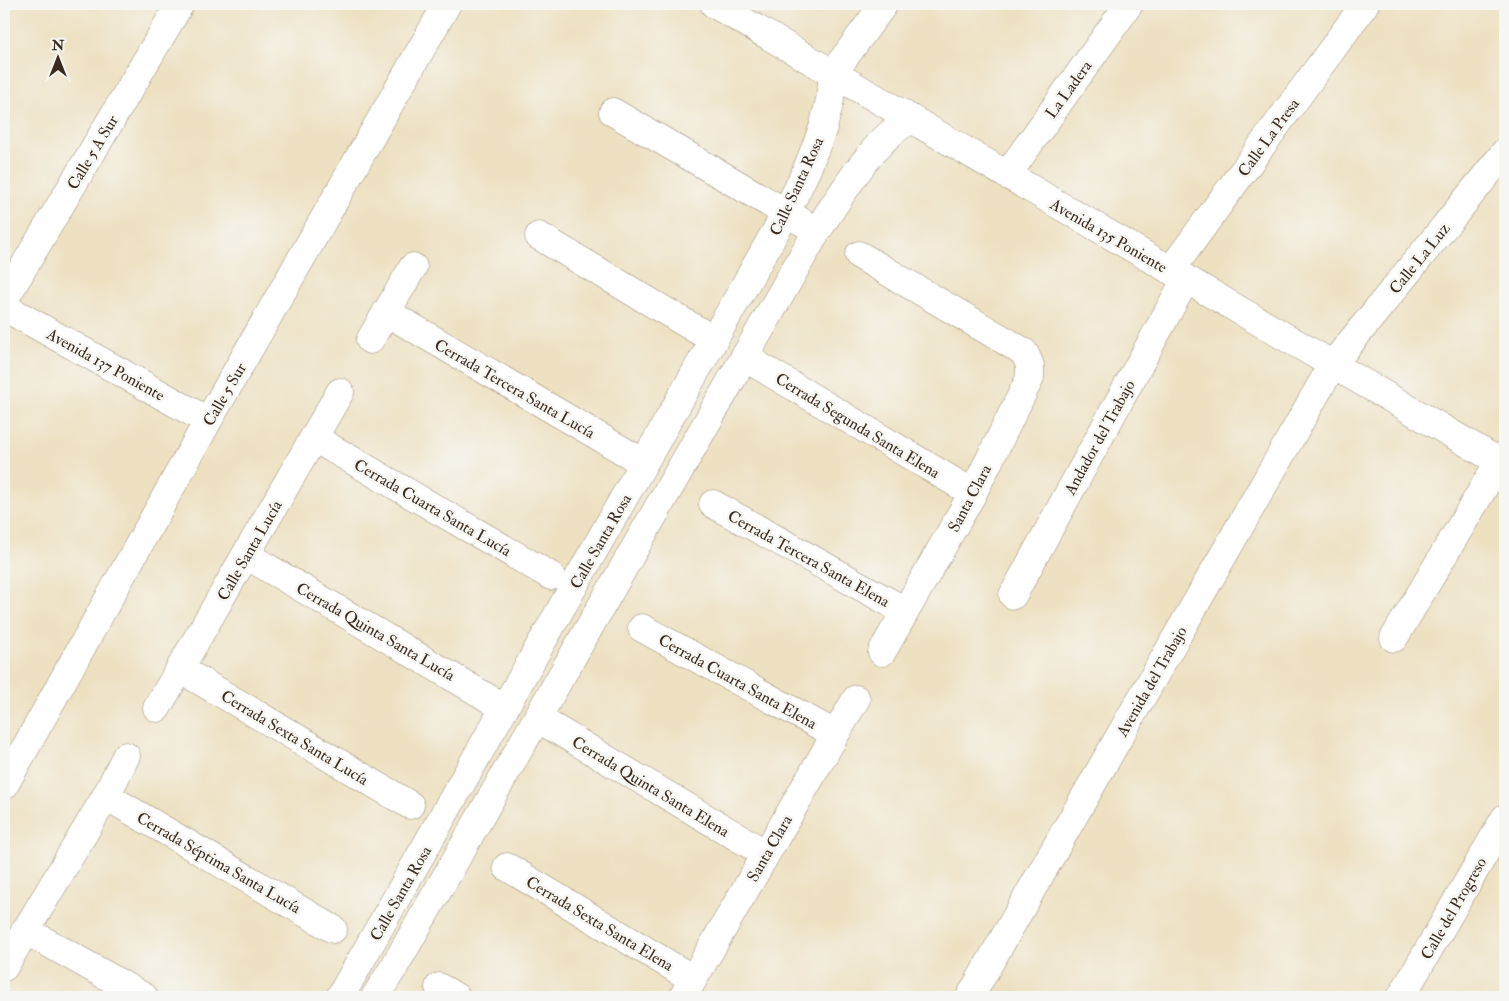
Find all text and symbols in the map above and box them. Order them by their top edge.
north arrow [32,32,82,82]
text: N [51,37,65,54]
street label: La Ladera [1041,56,1097,122]
street label: Calle La Presa [1234,94,1304,181]
street label: Calle 5 A Sur [63,112,123,193]
street label: Calle Santa Rosa [765,134,829,239]
street label: Avenida 135 Poniente [1046,194,1171,278]
street label: Calle La Luz [1385,219,1455,298]
street label: Avenida 137 Poniente [42,324,168,406]
street label: Cerrada Tercera Santa Lucía [431,335,599,443]
street label: Calle 5 Sur [199,359,251,430]
street label: Cerrada Segunda Santa Elena [772,369,944,483]
street label: Andador del Trabajo [1060,376,1140,499]
street label: Cerrada Cuarta Santa Lucía [350,455,515,561]
street label: Santa Clara [944,461,996,536]
street label: Calle Santa Rosa [566,490,636,593]
street label: Calle Santa Lucía [213,496,287,604]
street label: Cerrada Tercera Santa Elena [724,506,893,612]
street label: Cerrada Quinta Santa Lucía [293,578,459,686]
street label: Avenida del Trabajo [1112,623,1192,741]
street label: Cerrada Cuarta Santa Elena [655,630,821,734]
street label: Cerrada Sexta Santa Lucía [217,686,372,790]
street label: Cerrada Quinta Santa Elena [568,732,733,842]
street label: Cerrada Séptima Santa Lucía [132,808,304,919]
street label: Santa Clara [743,811,797,885]
street label: Calle Santa Rosa [366,842,436,945]
street label: Calle del Progreso [1416,853,1491,963]
street label: Cerrada Sexta Santa Elena [522,872,677,976]

